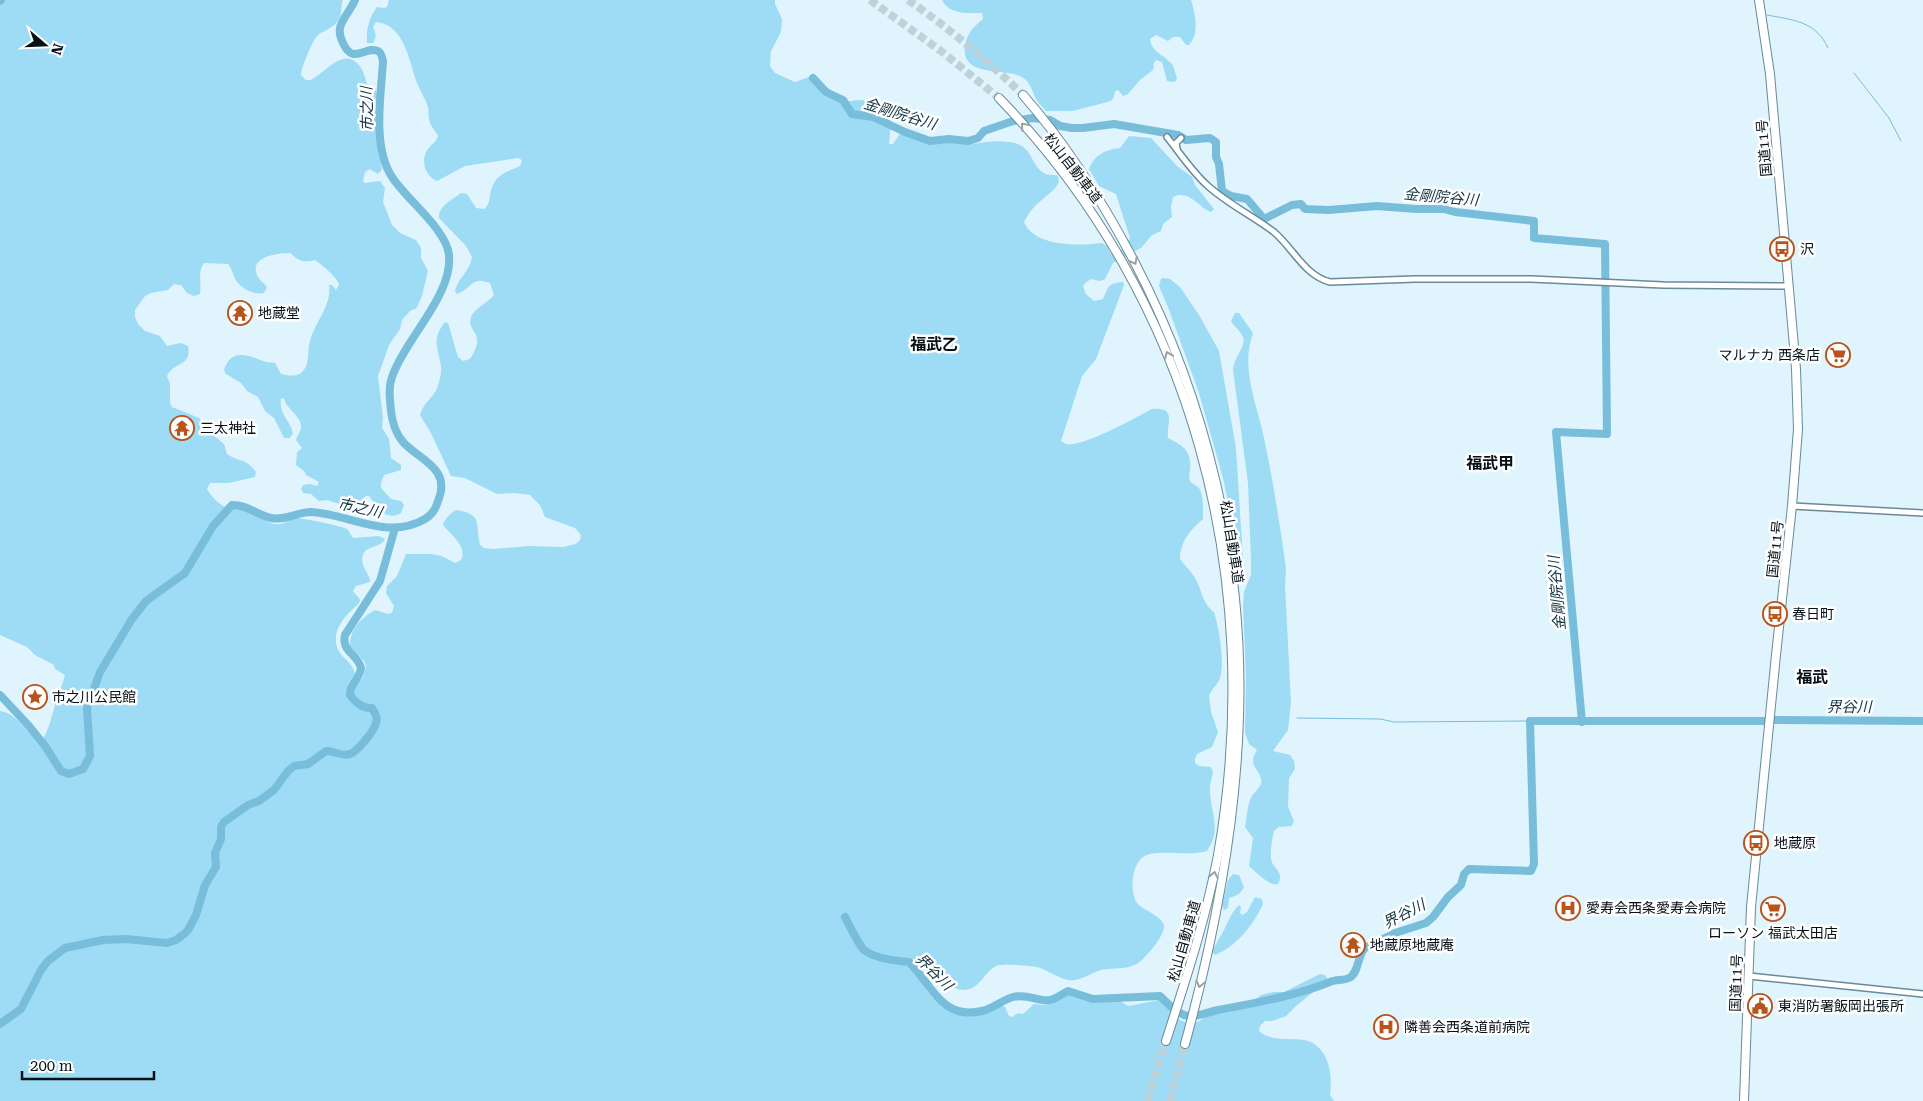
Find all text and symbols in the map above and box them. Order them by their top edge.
north arrow [20,20,70,70]
text: N [48,42,67,57]
water label: 市之川 [358,84,376,132]
water label: 金剛院谷川 [861,94,940,134]
street label: 国道11号 [1754,119,1774,177]
one-way arrow [1022,123,1030,132]
street label: 松山自動車道 [1041,130,1105,206]
water label: 金剛院谷川 [1403,185,1481,209]
bus stop icon: 沢 [1769,236,1795,262]
place label: 沢 [1800,241,1814,257]
one-way arrow [1128,256,1138,265]
temple icon: 地蔵堂 [227,300,253,326]
place label: 地蔵堂 [258,305,300,321]
district label: 福武乙 [910,335,958,354]
supermarket icon: マルナカ 西条店 [1825,342,1851,368]
place label: マルナカ 西条店 [1718,347,1820,363]
one-way arrow [1164,351,1174,360]
temple icon: 三太神社 [169,415,195,441]
place label: 三太神社 [200,420,256,436]
district label: 福武甲 [1466,454,1514,473]
water label: 市之川 [336,495,386,522]
street label: 松山自動車道 [1218,499,1246,585]
street label: 国道11号 [1764,519,1786,579]
water label: 金剛院谷川 [1545,553,1569,631]
bus stop icon: 春日町 [1762,601,1788,627]
place label: 春日町 [1792,606,1834,622]
district label: 福武 [1796,668,1828,687]
place icon: 市之川公民館 [22,684,48,710]
place label: 市之川公民館 [52,689,136,705]
water label: 界谷川 [1826,698,1873,716]
bus stop icon: 地蔵原 [1743,830,1769,856]
place label: 地蔵原 [1774,835,1816,851]
one-way arrow [1208,871,1218,880]
water label: 界谷川 [1380,895,1430,932]
hospital icon: 愛寿会西条愛寿会病院 [1555,895,1581,921]
supermarket icon: ローソン 福武太田店 [1760,896,1786,922]
street label: 松山自動車道 [1165,898,1203,984]
place label: 愛寿会西条愛寿会病院 [1586,900,1726,916]
place label: ローソン 福武太田店 [1708,925,1838,941]
temple icon: 地蔵原地蔵庵 [1340,932,1366,958]
place label: 地蔵原地蔵庵 [1370,937,1454,953]
water label: 界谷川 [912,950,958,996]
street label: 国道11号 [1727,954,1745,1012]
one-way arrow [1195,979,1206,988]
public building icon: 東消防署飯岡出張所 [1747,993,1773,1019]
place label: 東消防署飯岡出張所 [1778,998,1904,1014]
hospital icon: 隣善会西条道前病院 [1373,1014,1399,1040]
place label: 隣善会西条道前病院 [1404,1019,1530,1035]
scale bar [22,1048,155,1080]
text: 200 m [30,1057,73,1075]

